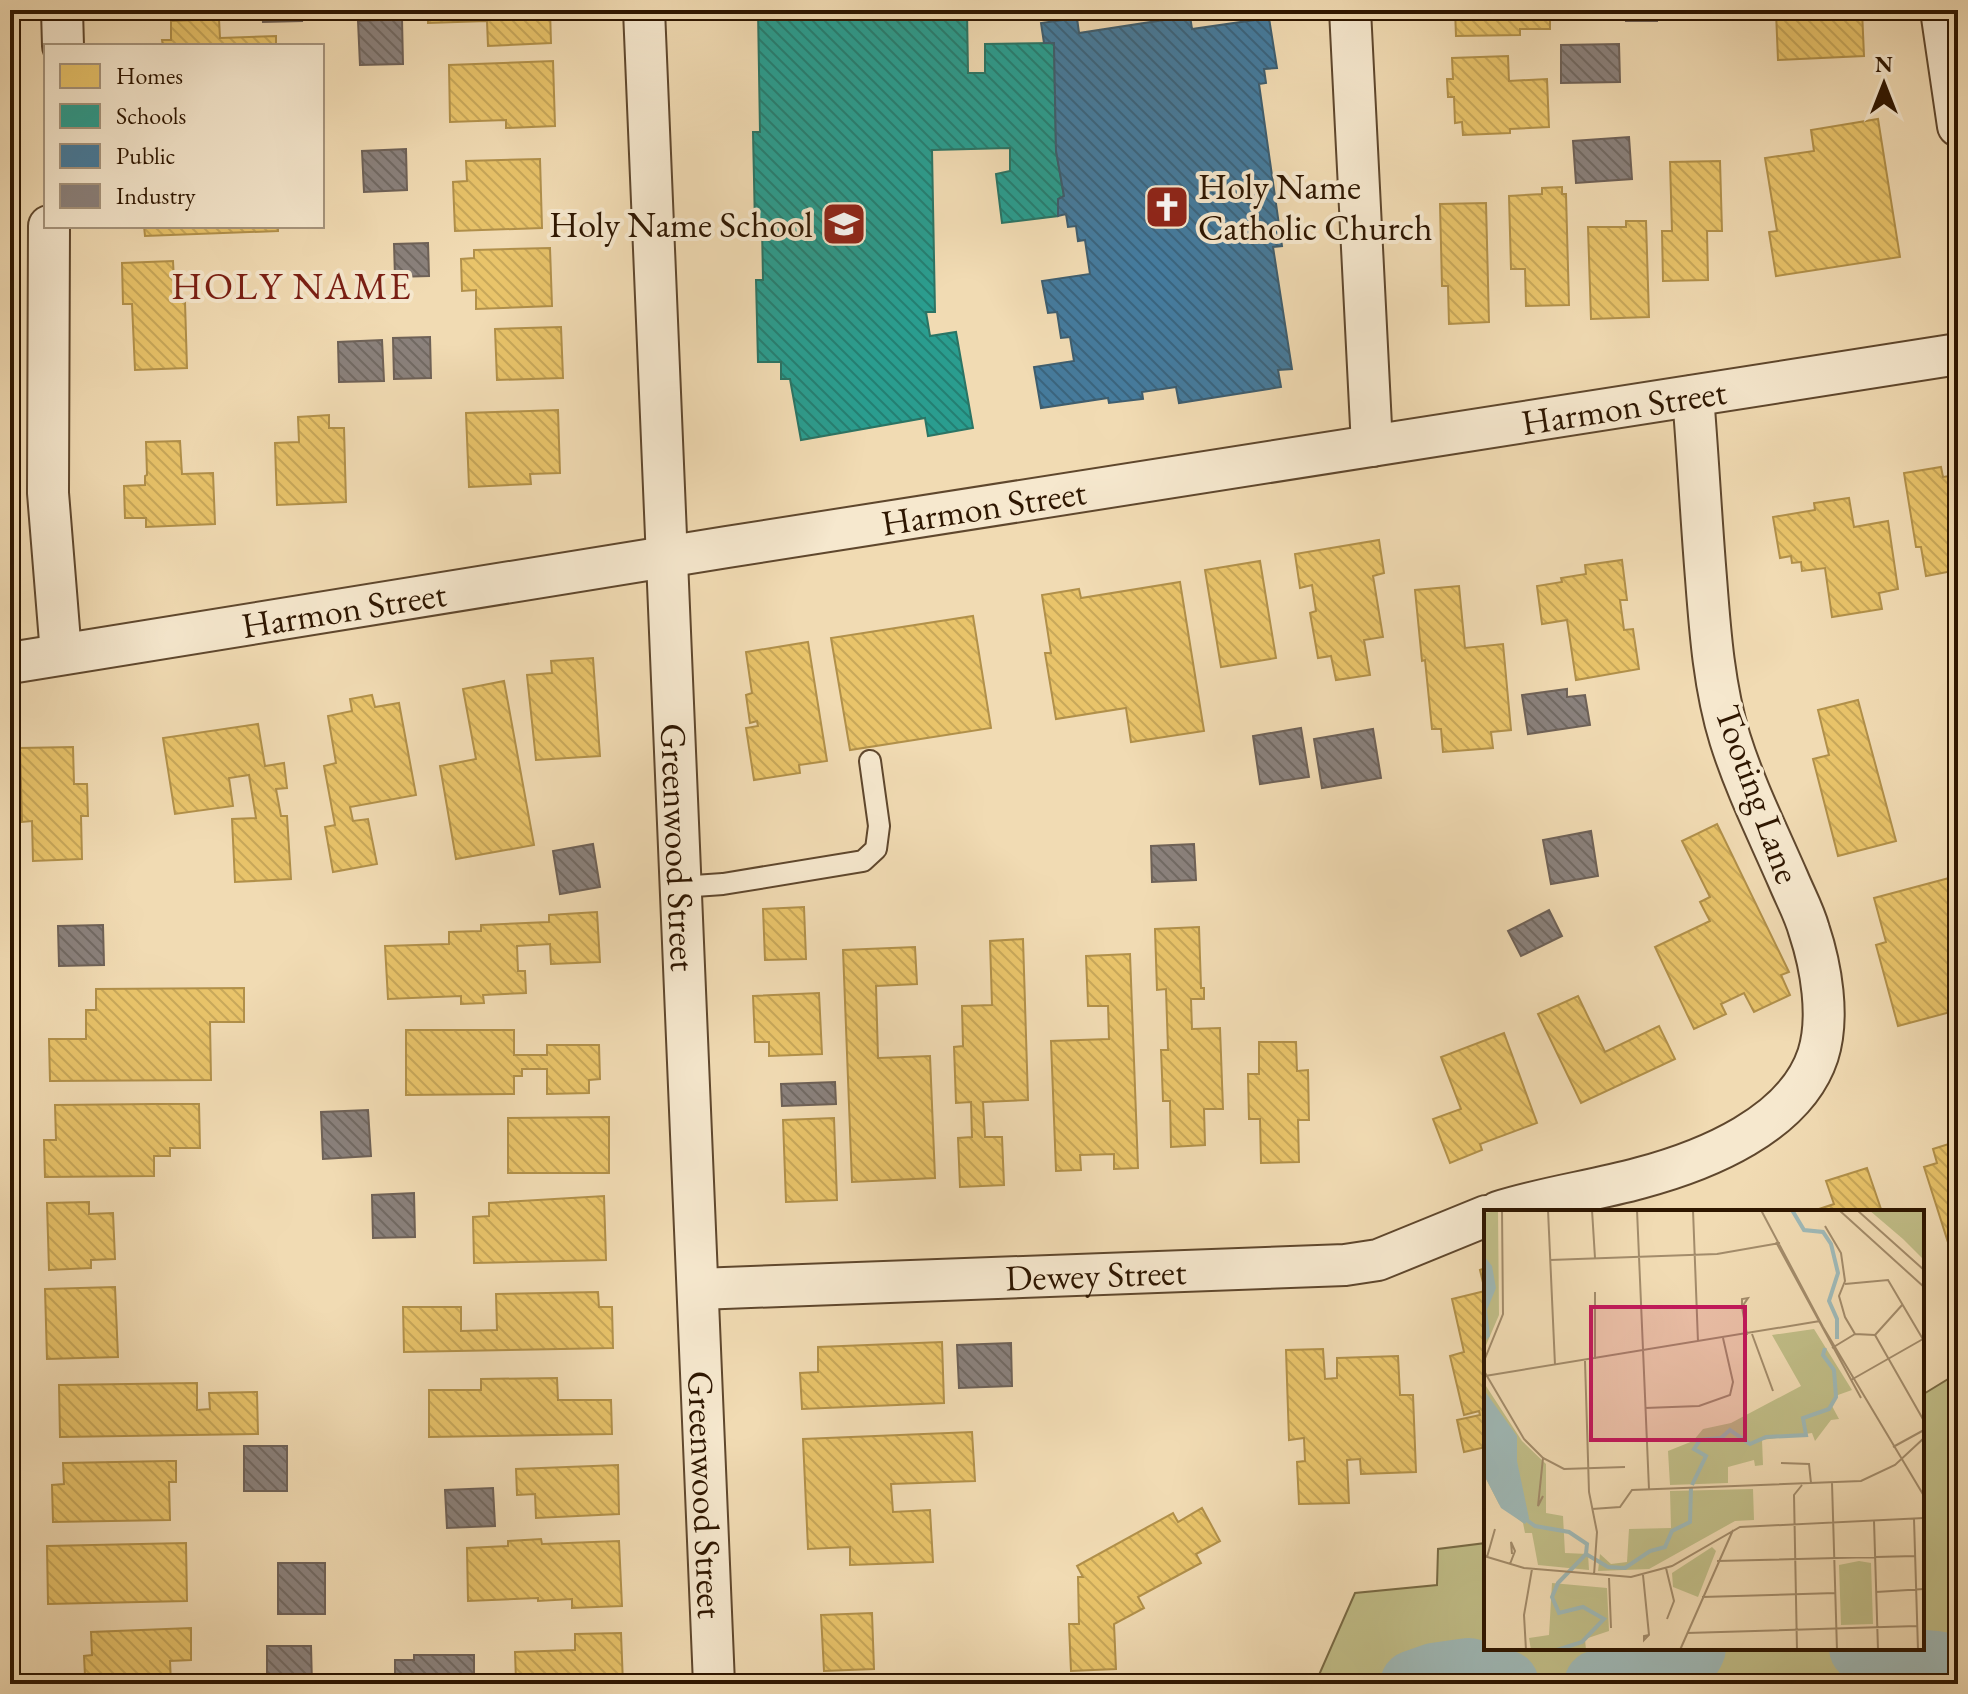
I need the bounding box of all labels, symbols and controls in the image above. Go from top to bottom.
legend [44,44,324,228]
north arrow [1844,44,1924,124]
text: N [1875,50,1893,79]
text: Homes [116,60,183,91]
text: Schools [116,100,186,131]
text: Public [116,140,175,171]
place label: Holy Name Catholic Church [1198,163,1433,251]
text: Industry [116,180,196,211]
church icon: Holy Name Catholic Church [1143,183,1191,231]
school or university icon: Holy Name School [820,200,868,248]
place label: Holy Name School [549,201,813,248]
district label: HOLY NAME [171,261,413,310]
street label: Harmon Street [1518,367,1730,446]
street label: Harmon Street [878,467,1090,546]
street label: Harmon Street [238,569,450,649]
street label: Tooting Lane [1704,698,1812,890]
street label: Greenwood Street [650,722,708,973]
inset map [1484,1210,1924,1650]
street label: Dewey Street [1004,1247,1188,1301]
street label: Greenwood Street [677,1370,735,1620]

